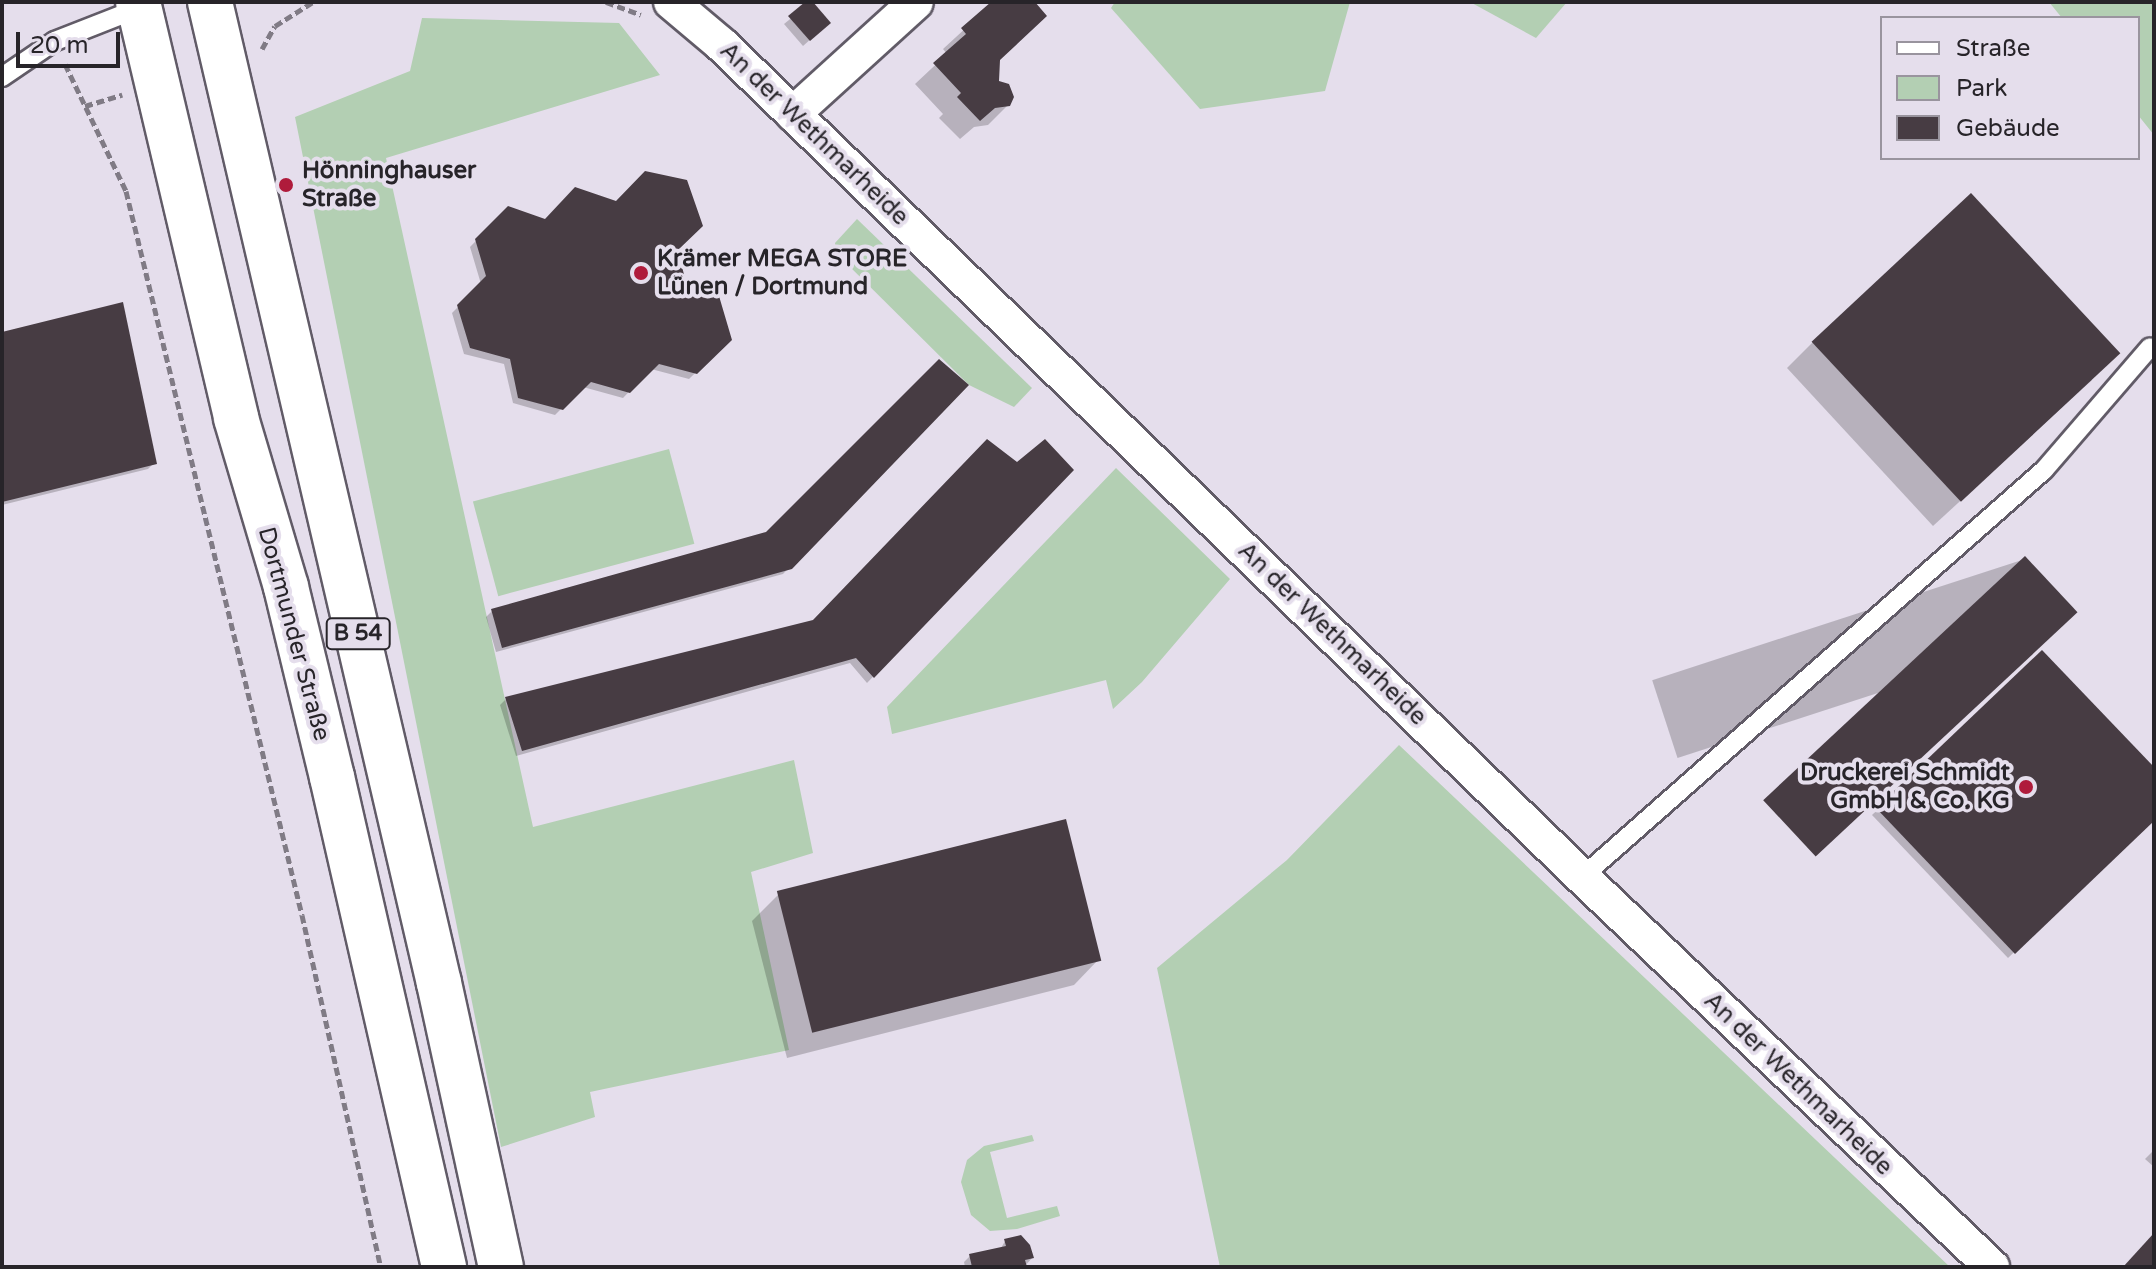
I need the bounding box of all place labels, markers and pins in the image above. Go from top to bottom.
place label: Hönninghauser Straße [302,157,476,213]
marker: Hönninghauser Straße [277,176,295,194]
place label: Krämer MEGA STORE Lünen / Dortmund [657,245,907,301]
marker: Krämer MEGA STORE Lünen / Dortmund [632,264,650,282]
place label: Druckerei Schmidt GmbH & Co. KG [1800,759,2010,815]
marker: Druckerei Schmidt GmbH & Co. KG [2017,778,2035,796]

